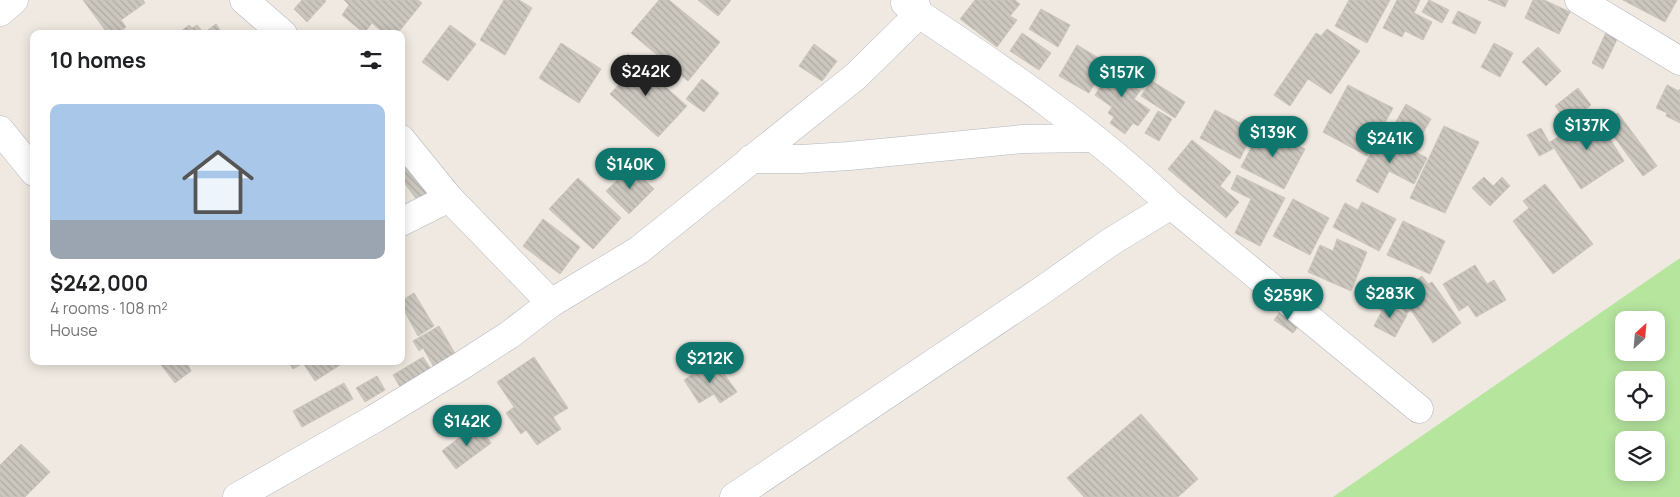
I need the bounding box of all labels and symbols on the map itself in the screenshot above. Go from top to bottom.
pin: $242K [611,54,681,97]
pin: $157K [1087,56,1157,98]
pin: $137K [1552,108,1622,151]
pin: $139K [1238,116,1308,158]
pin: $241K [1355,121,1425,164]
pin: $140K [595,148,665,190]
pin: $283K [1355,276,1425,319]
pin: $259K [1253,278,1323,321]
north arrow [1615,311,1665,361]
pin: $212K [675,342,745,384]
pin: $142K [432,404,502,447]

